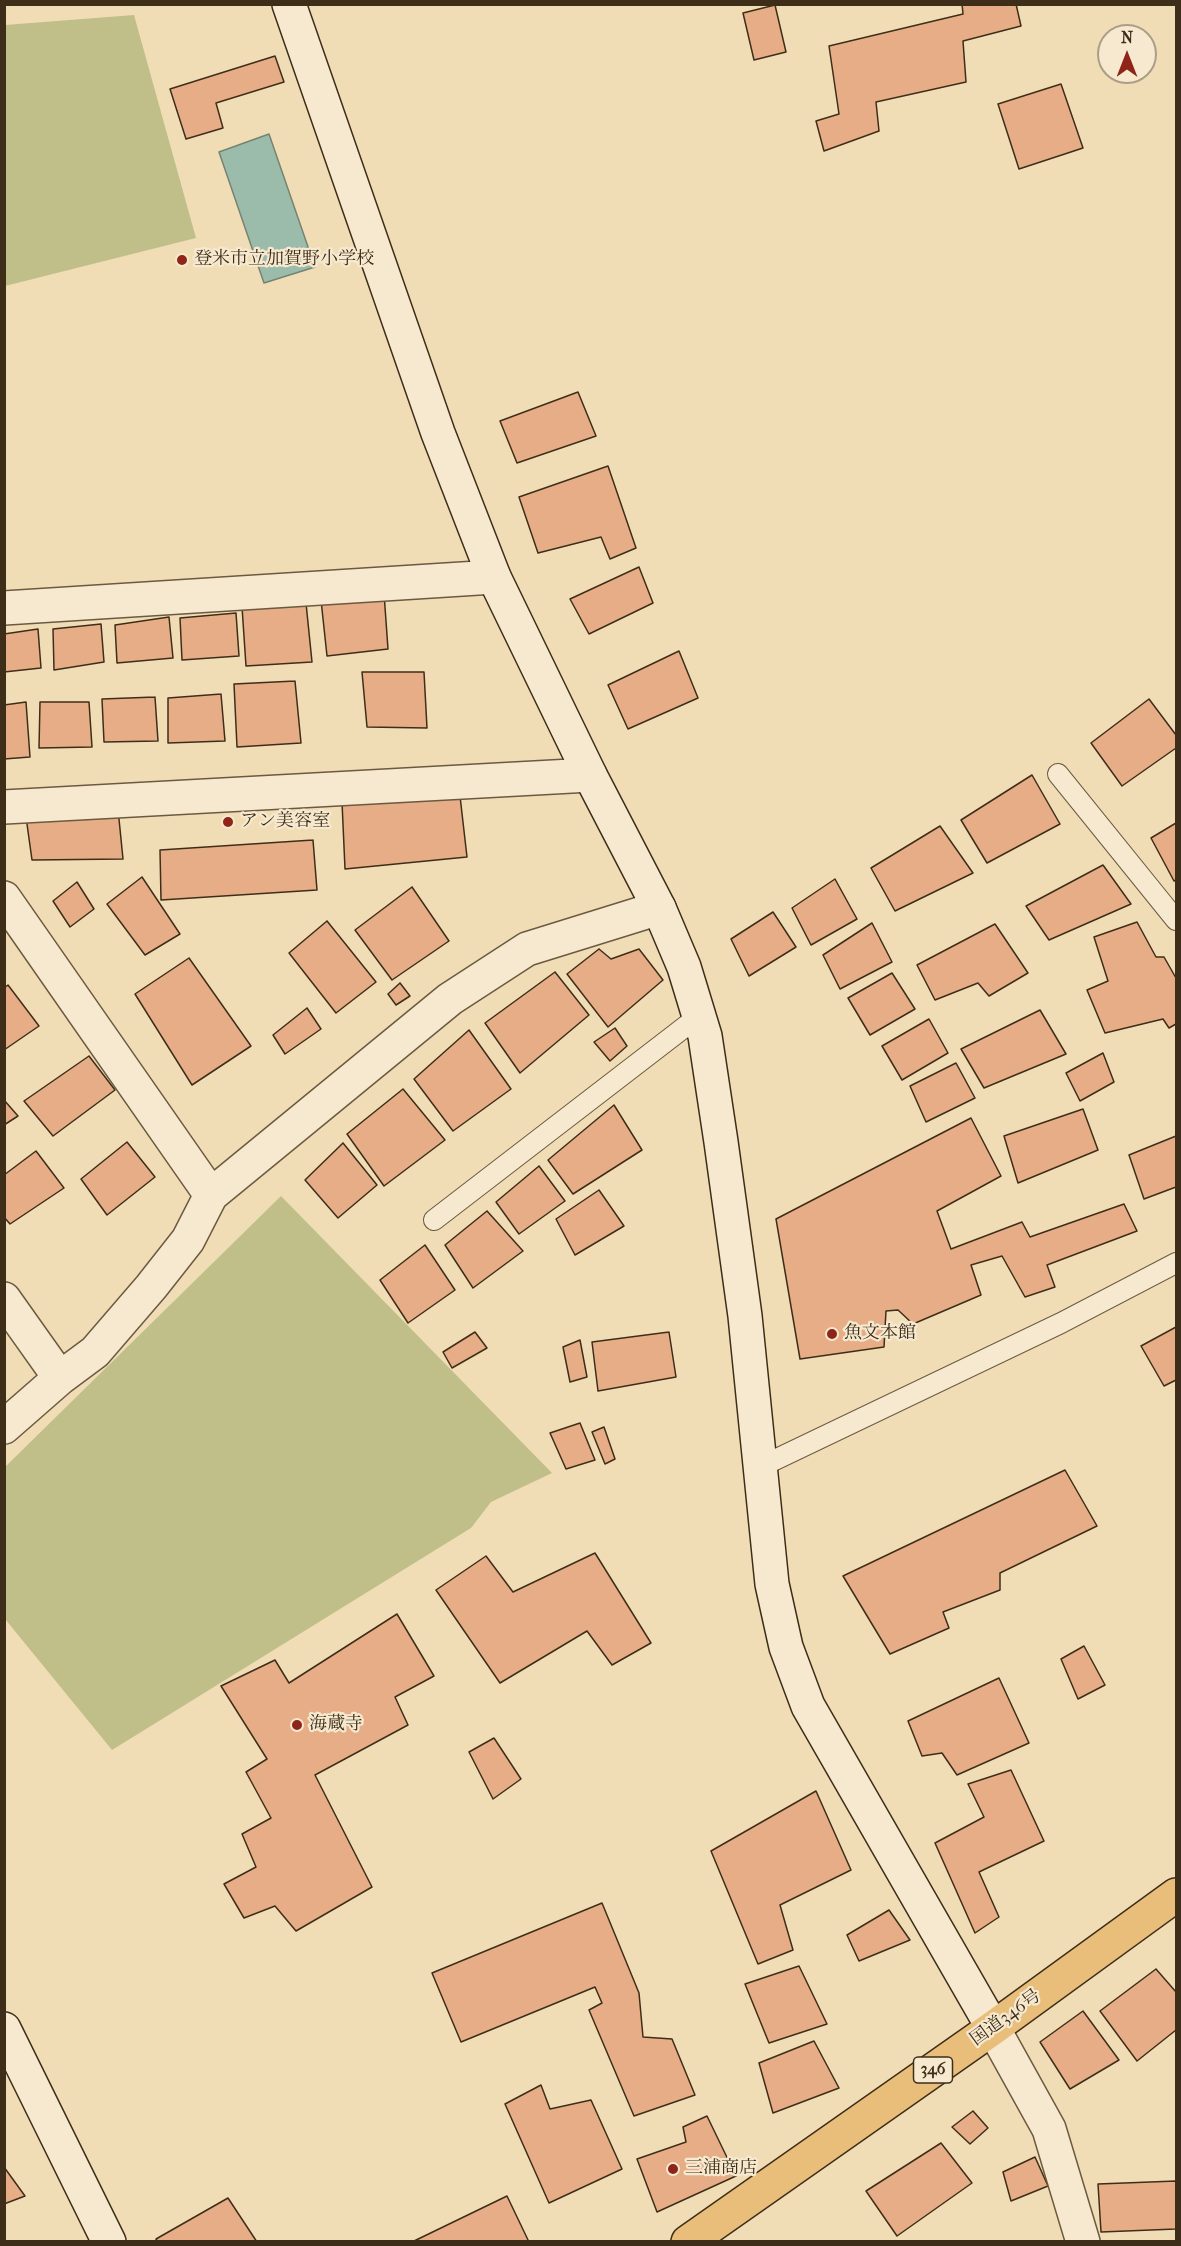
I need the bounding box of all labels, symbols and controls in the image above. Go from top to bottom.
north arrow [1097,24,1157,84]
text: N [1121,28,1133,47]
place label: 登米市立加賀野小学校 [194,249,374,271]
marker: 登米市立加賀野小学校 [175,253,189,267]
place label: アン美容室 [240,811,330,833]
marker: アン美容室 [221,815,235,829]
place label: 魚文本館 [844,1323,916,1345]
marker: 魚文本館 [825,1327,839,1341]
place label: 海蔵寺 [309,1714,363,1736]
marker: 海蔵寺 [290,1718,304,1732]
street label: 国道346号 [967,1985,1045,2051]
road number: 346 [914,2057,952,2083]
place label: 三浦商店 [685,2158,757,2180]
marker: 三浦商店 [666,2162,680,2176]

